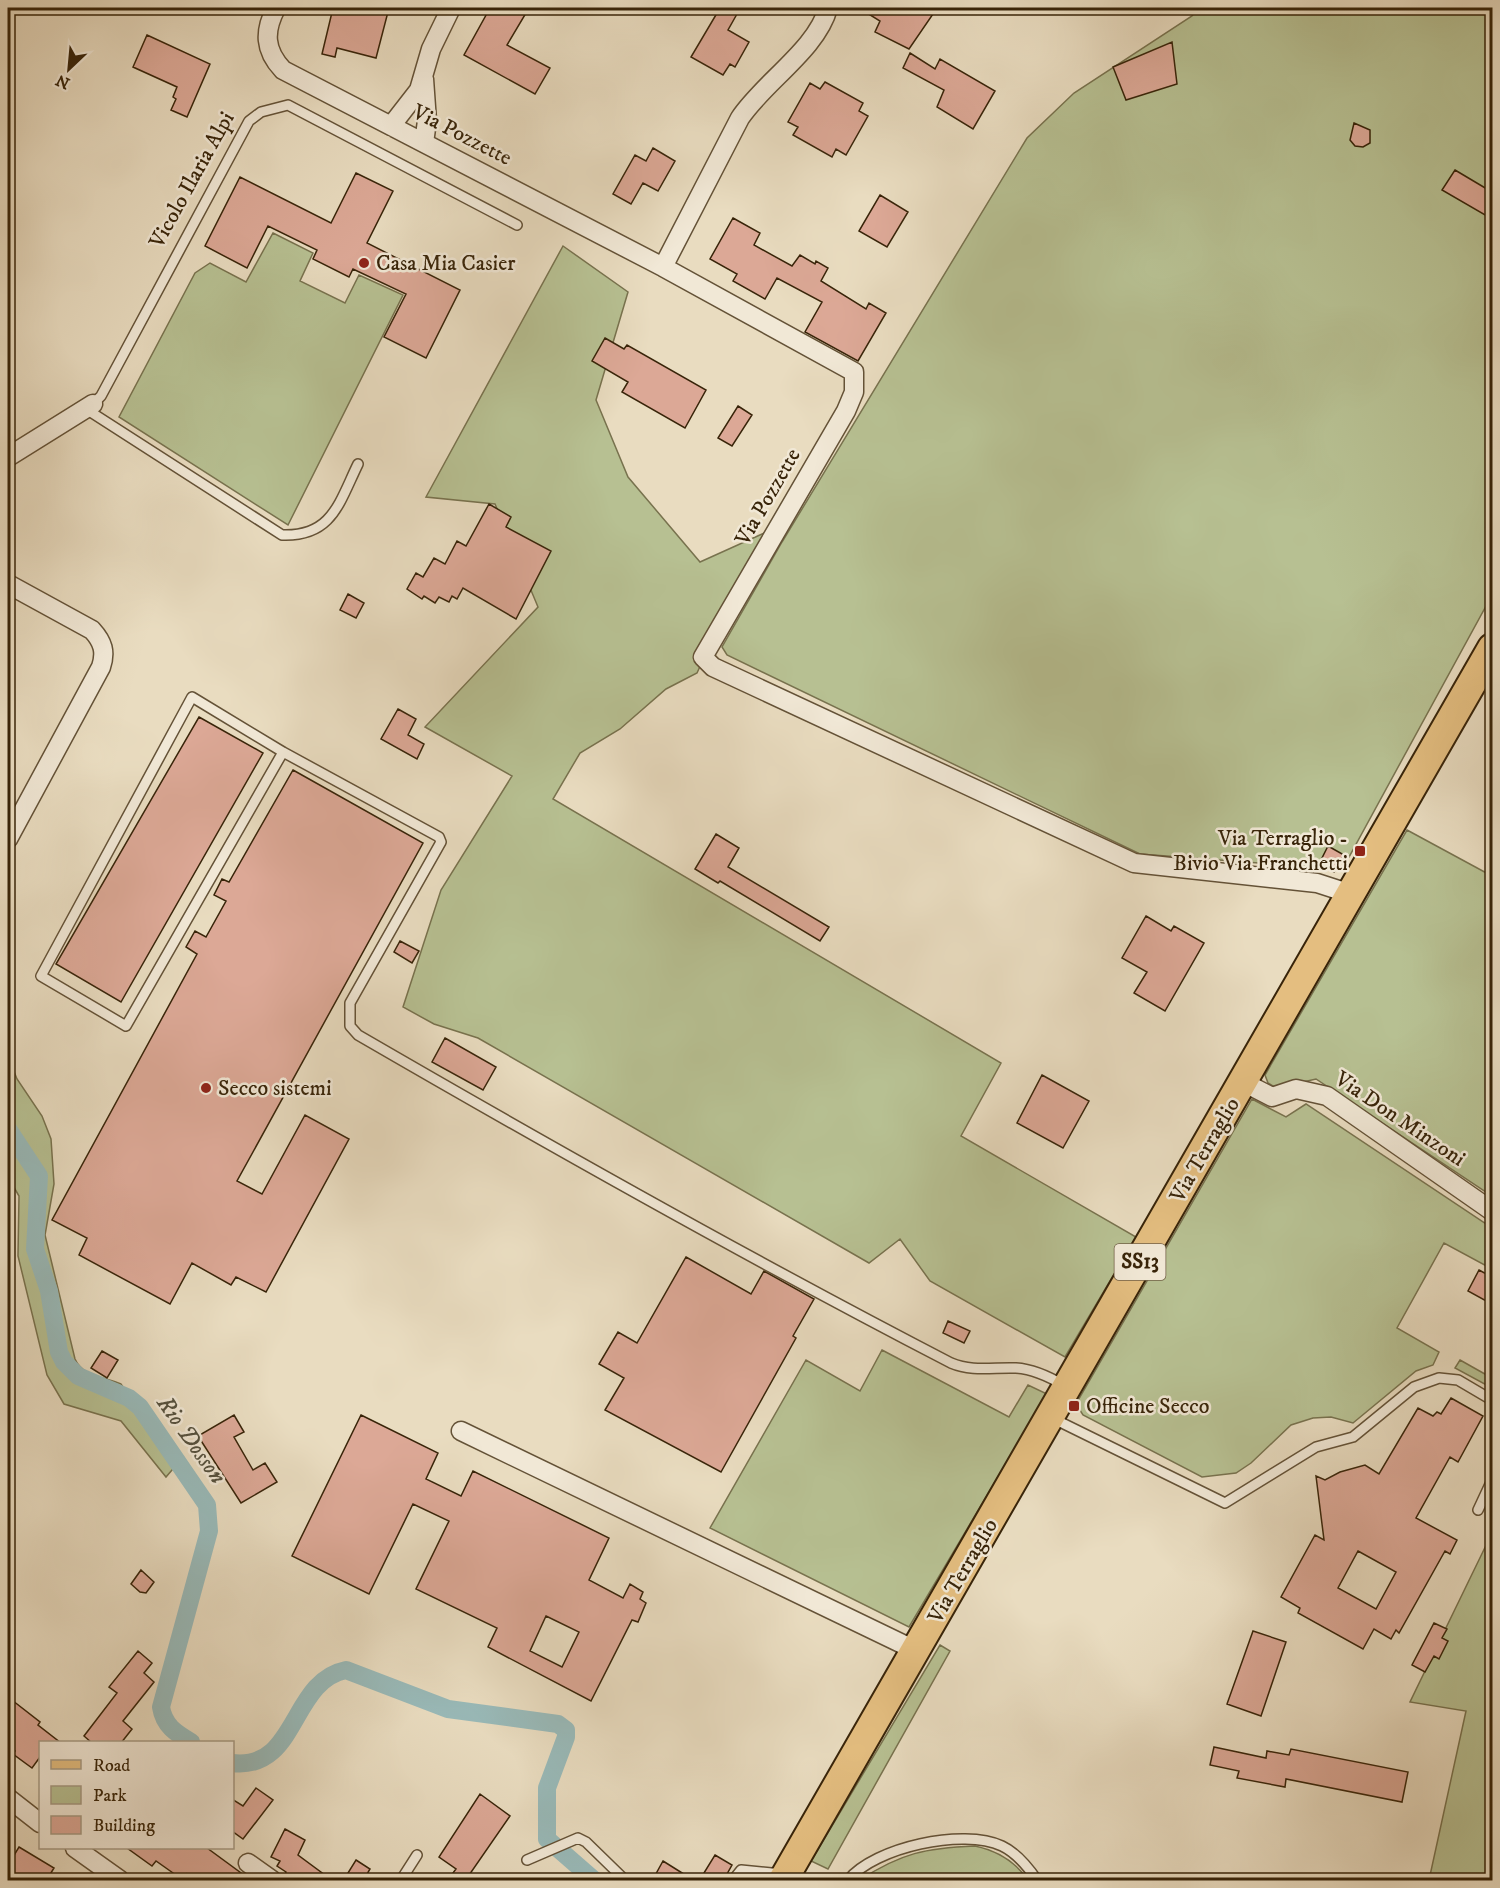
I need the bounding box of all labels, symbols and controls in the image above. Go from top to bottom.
north arrow [39,39,99,99]
text: N [53,70,73,93]
street label: Via Pozzette [407,98,516,172]
street label: Vicolo Ilaria Alpi [143,107,241,254]
place label: Casa Mia Casier [376,250,516,277]
marker: Casa Mia Casier [357,256,371,270]
street label: Via Pozzette [729,444,807,551]
place label: Via Terraglio - Bivio Via Franchetti [1173,825,1348,877]
marker: Via Terraglio - Bivio Via Franchetti [1353,844,1367,858]
street label: Via Don Minzoni [1329,1065,1470,1173]
place label: Secco sistemi [218,1075,332,1102]
marker: Secco sistemi [199,1081,213,1095]
street label: Via Terraglio [1164,1093,1246,1208]
road number: SS13 [1114,1244,1166,1280]
water label: Rio Dosson [149,1389,232,1490]
place label: Officine Secco [1086,1393,1209,1420]
marker: Officine Secco [1067,1399,1081,1413]
street label: Via Terraglio [922,1514,1004,1629]
legend [39,1741,234,1849]
text: Road [93,1755,130,1777]
text: Park [93,1785,127,1807]
text: Building [93,1815,155,1837]

